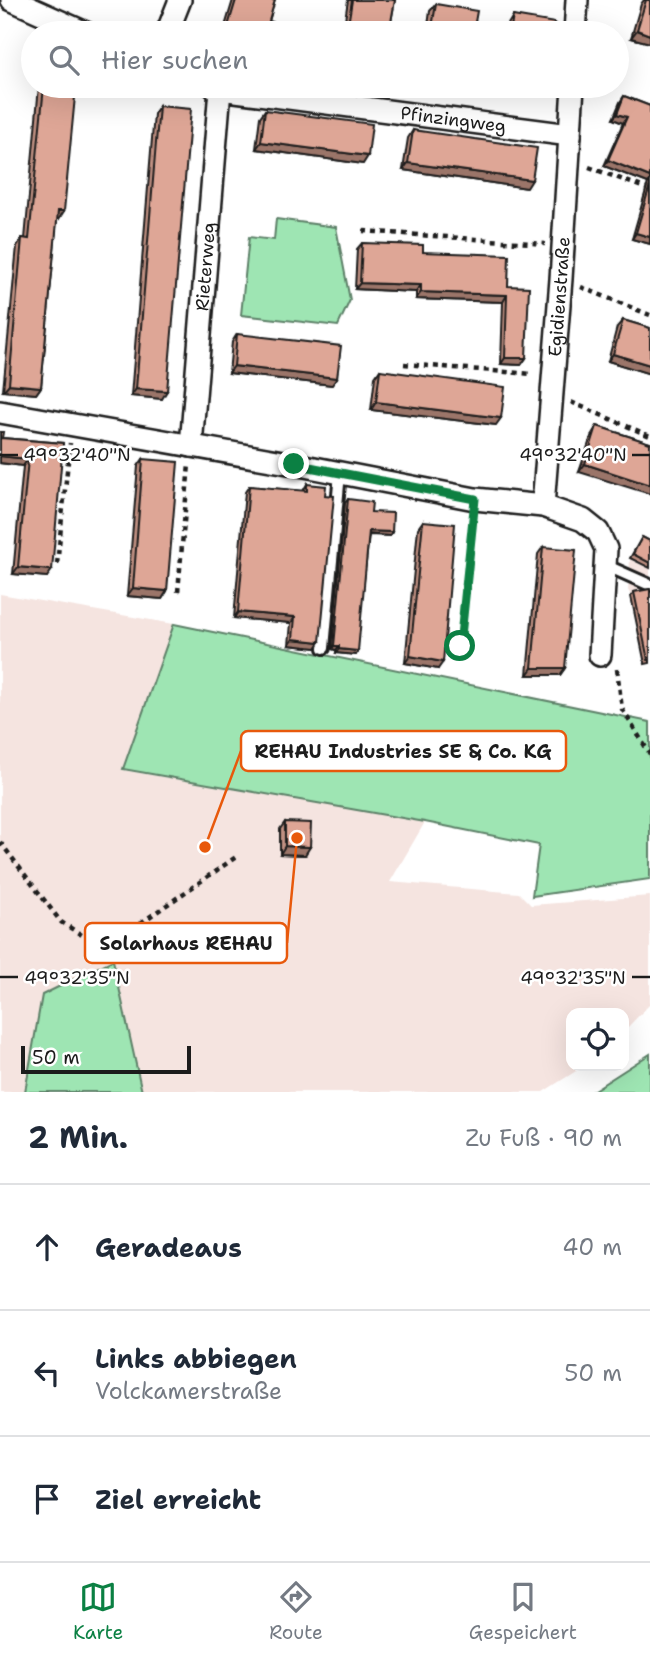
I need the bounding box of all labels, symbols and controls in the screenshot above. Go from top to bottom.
search box [21,21,629,98]
icon: search [45,41,83,79]
text: Hier suchen [101,42,248,77]
street label: Pfinzingweg [399,101,508,138]
street label: Rieterweg [190,221,221,312]
street label: Egidienstraße [543,236,576,357]
text: 49°32'40"N [23,443,131,467]
text: 49°32'40"N [519,443,627,467]
route end [278,448,309,479]
route start [444,630,475,661]
callout: REHAU Industries SE & Co. KG [241,731,566,771]
text: REHAU Industries SE & Co. KG [255,739,551,764]
callout: Solarhaus REHAU [85,923,287,963]
text: Solarhaus REHAU [99,931,273,956]
text: 49°32'35"N [24,966,130,990]
text: 49°32'35"N [520,966,626,990]
map controls [566,1008,629,1071]
button: locate [566,1008,629,1071]
scale bar [21,1043,191,1075]
text: 50 m [32,1045,80,1070]
text: 2 Min. [28,1117,128,1158]
text: Zu Fuß · 90 m [465,1123,622,1153]
icon: ahead [28,1228,66,1266]
text: Geradeaus [95,1230,242,1265]
text: 40 m [562,1232,622,1262]
text: Links abbiegen [95,1341,297,1376]
icon: left [28,1354,66,1392]
text: 50 m [564,1358,622,1388]
text: Volckamerstraße [95,1376,282,1406]
icon: arrive [28,1480,66,1518]
text: Ziel erreicht [95,1482,261,1517]
tab: Karte [73,1578,123,1645]
tab: Route [269,1578,323,1645]
tab: Gespeichert [469,1578,577,1645]

